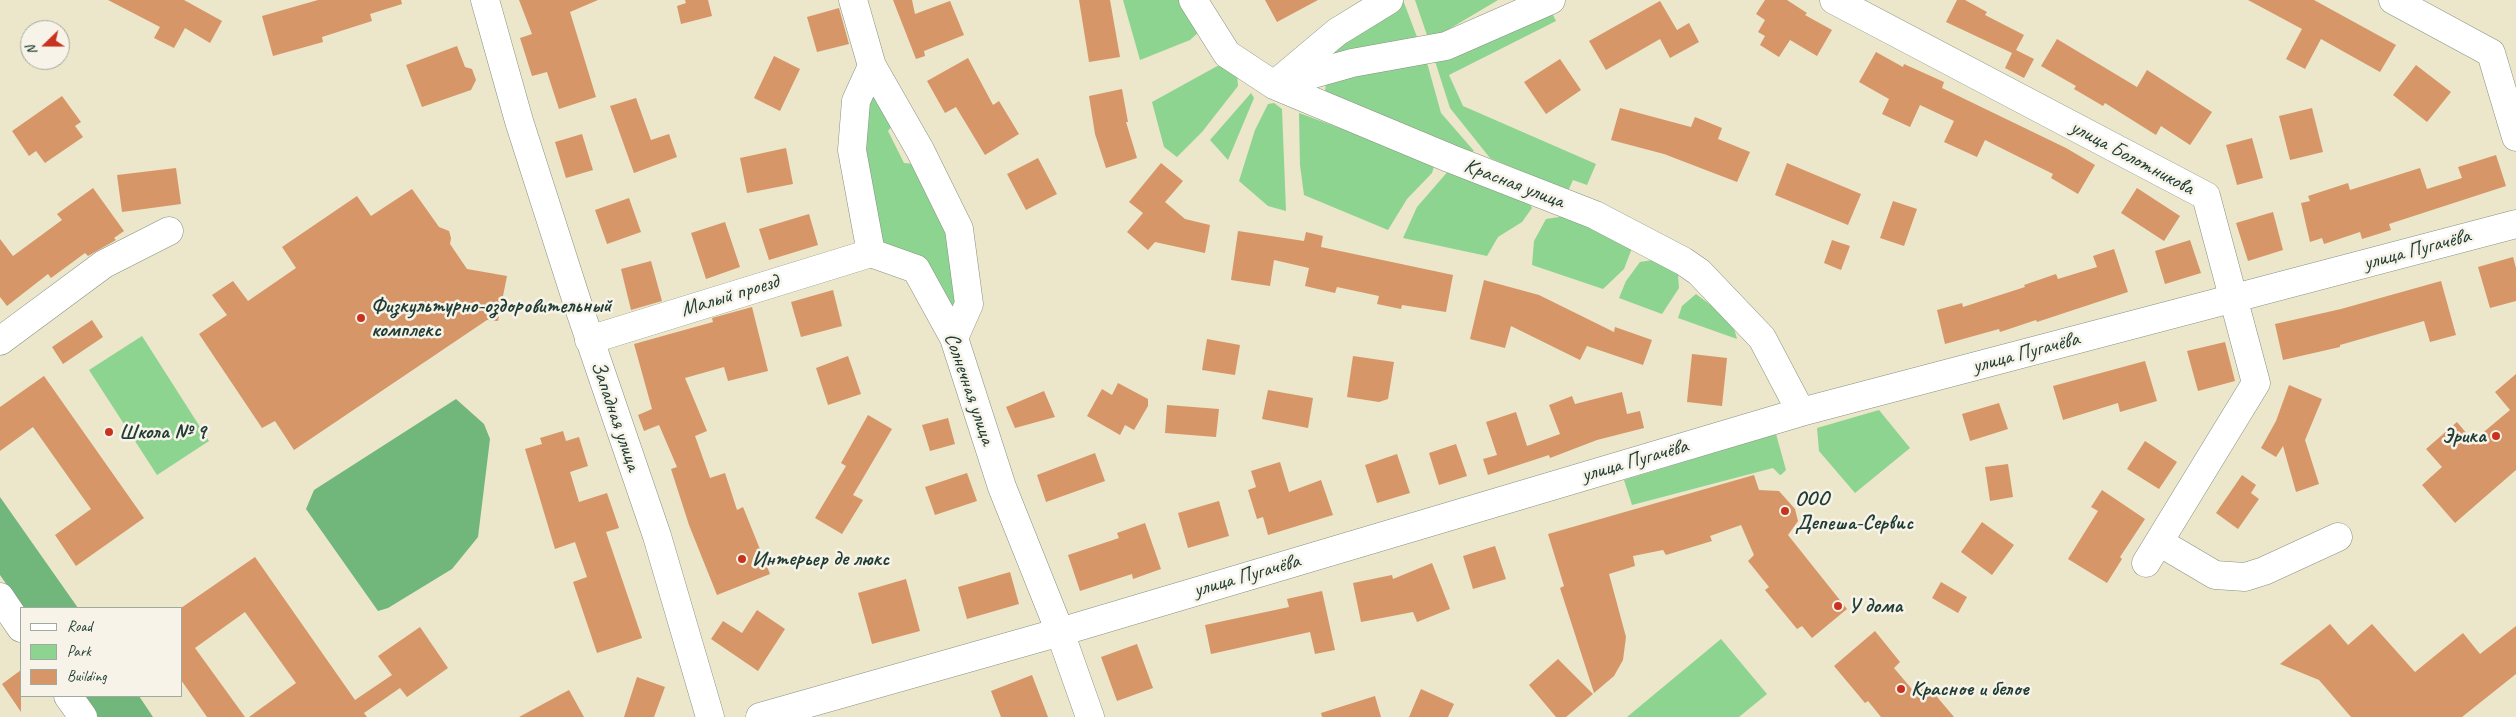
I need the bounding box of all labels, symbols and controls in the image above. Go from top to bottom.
north arrow [20,20,70,70]
text: N [22,43,41,58]
street label: улица Болотникова [2066,115,2198,201]
street label: Красная улица [1461,153,1567,215]
street label: улица Пугачёва [2361,224,2473,276]
street label: Малый проезд [678,269,782,323]
place label: Физкультурно-оздоровительный комплекс [371,293,611,343]
marker: Физкультурно-оздоровительный комплекс [355,312,367,324]
street label: улица Пугачёва [1970,327,2082,379]
street label: Солнечная улица [938,330,1000,448]
street label: Западная улица [584,358,646,474]
place label: Школа № 9 [119,419,206,445]
place label: Эрика [2442,423,2486,449]
marker: Школа № 9 [103,426,115,438]
marker: Эрика [2490,430,2502,442]
street label: улица Пугачёва [1579,434,1691,488]
place label: ООО Депеша-Сервис [1795,486,1913,536]
marker: ООО Депеша-Сервис [1779,505,1791,517]
place label: Интерьер де люкс [752,546,889,572]
street label: улица Пугачёва [1191,549,1303,603]
marker: Интерьер де люкс [736,553,748,565]
place label: У дома [1848,593,1903,619]
marker: У дома [1832,600,1844,612]
legend [20,607,182,697]
text: Road [67,617,92,636]
text: Park [67,642,91,661]
text: Building [67,667,106,686]
place label: Красное и белое [1911,676,2029,702]
marker: Красное и белое [1895,683,1907,695]

